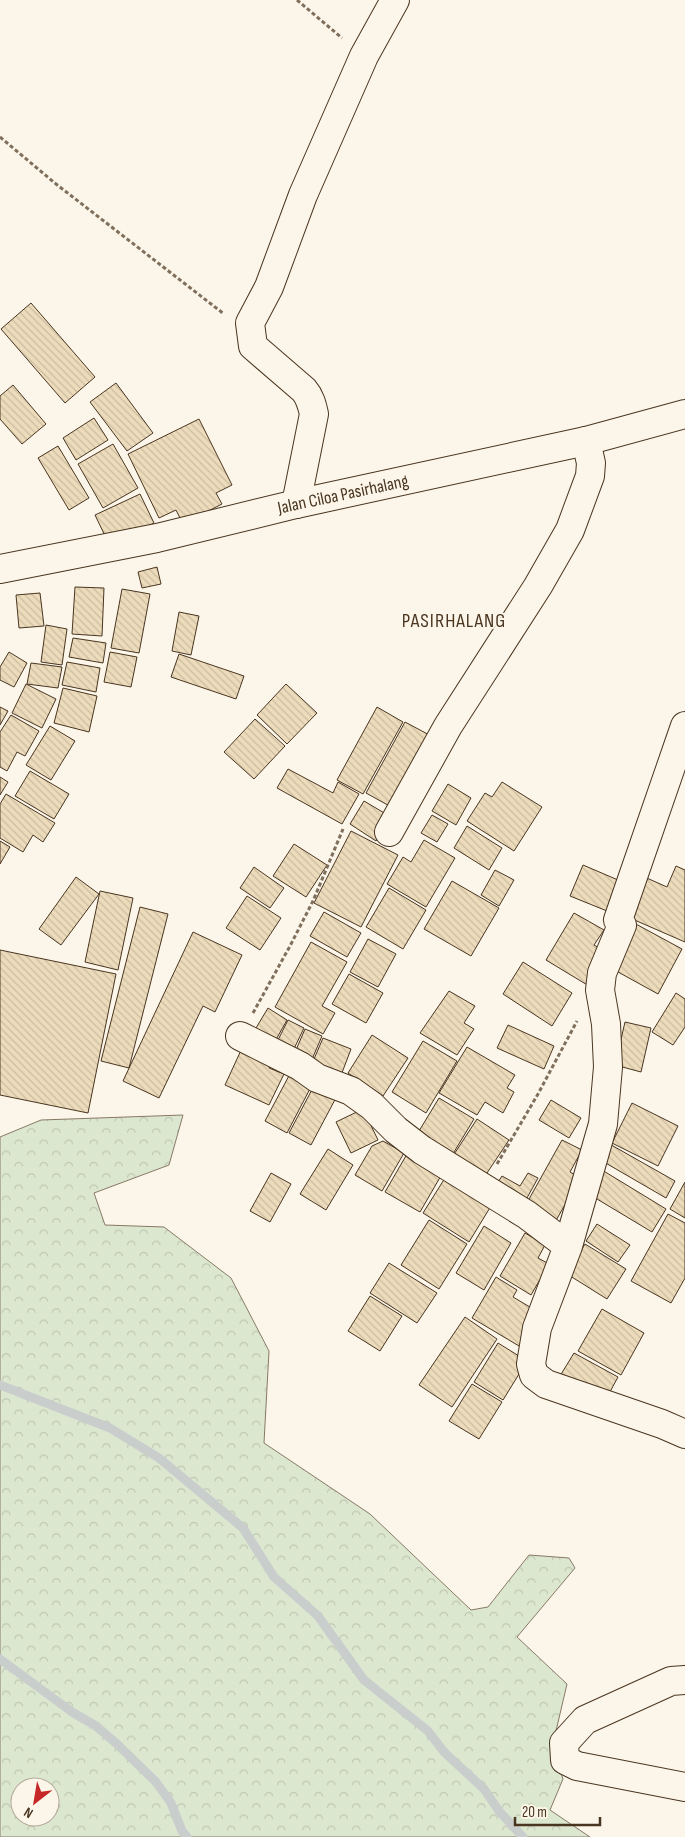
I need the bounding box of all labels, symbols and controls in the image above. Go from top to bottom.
street label: Jalan Ciloa Pasirhalang [275,470,410,519]
district label: PASIRHALANG [402,609,506,633]
north arrow [10,1777,60,1827]
scale bar [515,1794,600,1826]
text: 20 m [522,1803,547,1822]
text: N [21,1804,36,1822]

